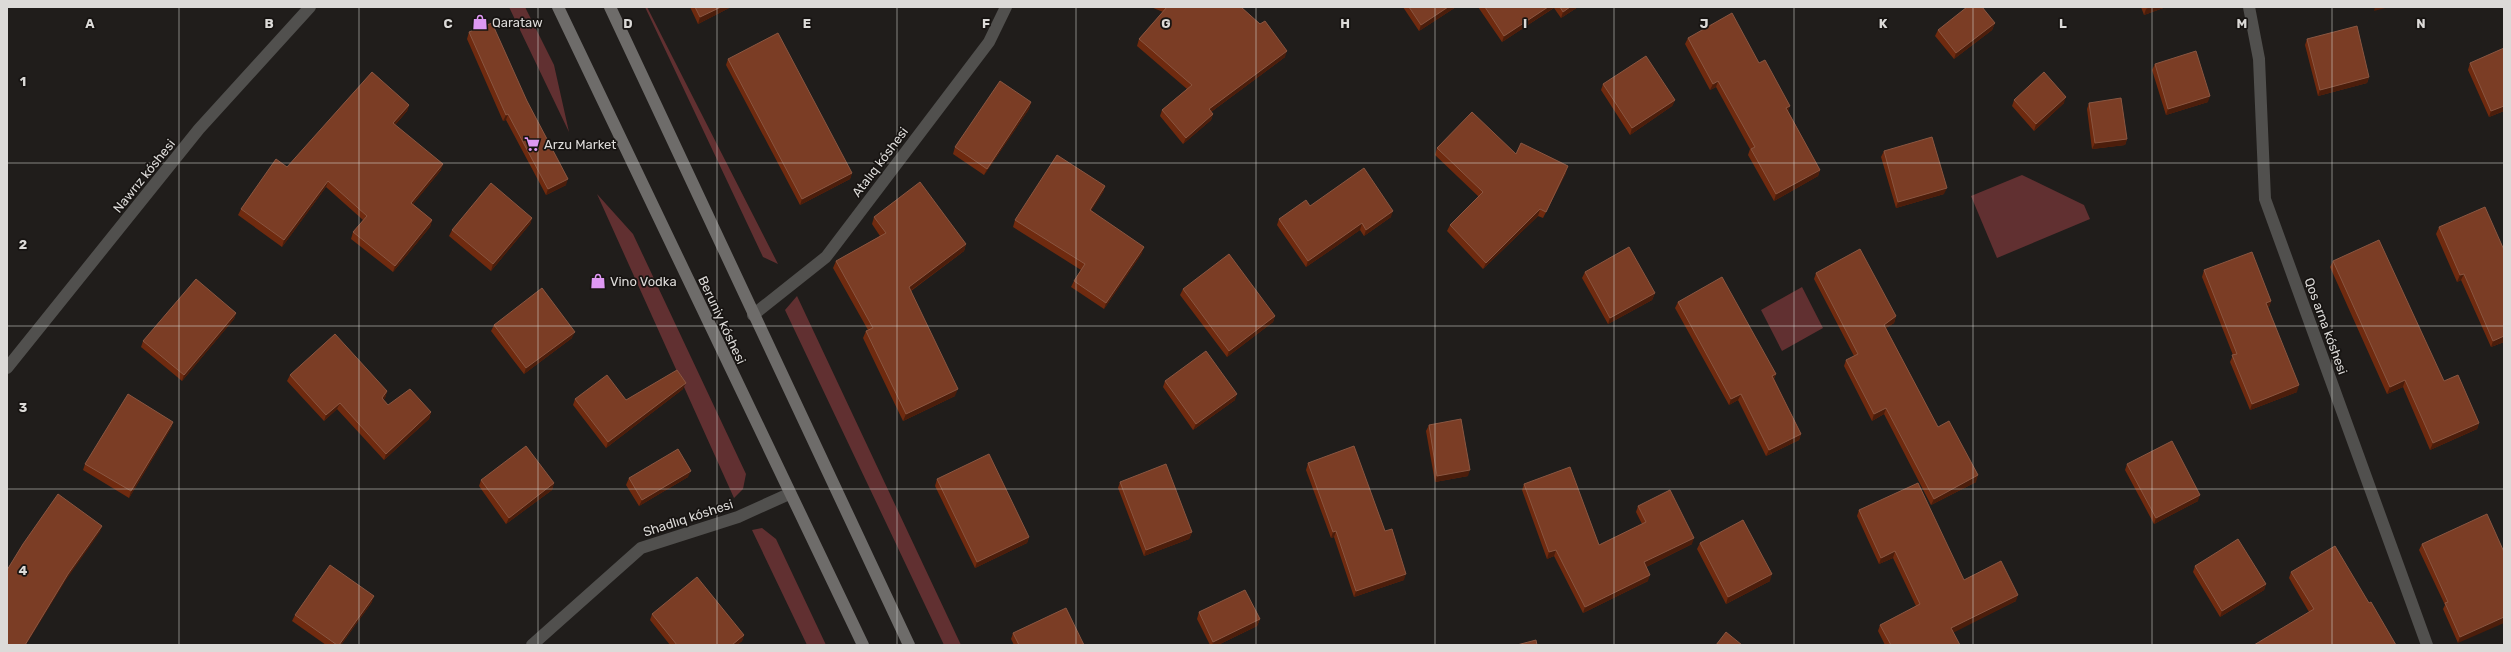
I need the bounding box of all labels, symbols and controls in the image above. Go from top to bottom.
shop icon: Qarataw [471,13,489,31]
place label: Qarataw [492,15,543,30]
text: A [85,16,95,31]
text: B [264,16,274,31]
text: C [443,16,453,31]
text: D [623,16,633,31]
text: E [803,16,811,31]
text: F [982,16,990,31]
text: G [1161,16,1171,31]
text: H [1340,16,1350,31]
text: I [1523,16,1527,31]
text: J [1700,16,1708,31]
text: K [1879,16,1888,31]
text: L [2059,16,2067,31]
text: M [2237,16,2247,31]
text: N [2416,16,2426,31]
text: 1 [20,74,26,89]
street label: Atalıq kóshesi [849,124,911,200]
supermarket icon: Arzu Market [523,135,541,153]
street label: Nawrız kóshesi [110,136,178,216]
place label: Arzu Market [544,137,616,152]
text: 2 [19,237,27,252]
shop icon: Vino Vodka [589,272,607,290]
place label: Vino Vodka [610,274,677,289]
street label: Beruniy kóshesi [695,274,749,366]
street label: Qos arna kóshesi [2302,276,2350,376]
text: 3 [19,400,28,415]
street label: Shadlıq kóshesi [641,496,735,540]
text: 4 [19,563,28,578]

